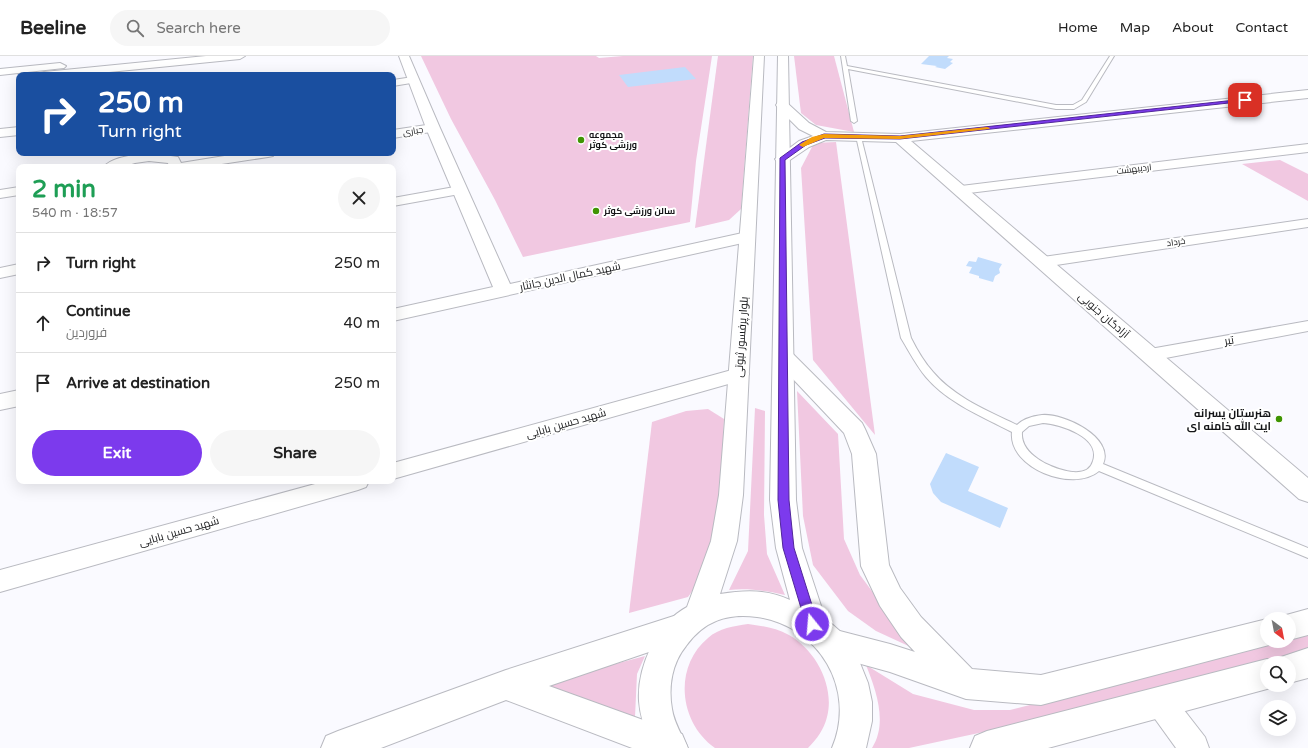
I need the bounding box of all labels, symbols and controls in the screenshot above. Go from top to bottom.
search box [110,10,390,46]
text: Beeline [20,17,86,39]
icon: search [124,17,146,39]
text: Search here [156,19,241,37]
text: Home [1058,19,1098,36]
text: Map [1120,19,1150,36]
text: About [1172,19,1214,36]
text: Contact [1236,19,1288,36]
pin [1228,83,1262,117]
text: 250 m [98,86,184,120]
icon: right [32,88,84,140]
icon: arrive [1234,89,1256,111]
text: Turn right [98,120,182,142]
street label: جباری [402,124,424,139]
place label: مجموعه ورزشی کوثر [588,130,637,151]
marker: مجموعه ورزشی کوثر [576,135,586,145]
street label: اردیبهشت [1116,162,1152,177]
text: 2 min [32,175,96,204]
button: close [338,177,380,219]
text: 540 m · 18:57 [32,205,118,221]
marker: سالن ورزشی کوثر [591,206,601,216]
place label: سالن ورزشی کوثر [603,206,675,217]
street label: خرداد [1166,236,1186,249]
icon: right [32,252,54,274]
text: Turn right [66,254,136,272]
text: 250 m [334,254,380,272]
street label: شهید کمال الدین جانثار [517,259,622,294]
street label: آزادگان جنوبی [1076,290,1132,341]
street label: بلوار پرفسور ثبوتی [732,296,751,378]
text: Continue [66,302,130,320]
icon: ahead [32,312,54,334]
text: 40 m [343,314,380,332]
text: فروردین [66,325,107,341]
street label: تیر [1222,333,1235,348]
icon: arrive [32,372,54,394]
text: Arrive at destination [66,374,210,392]
text: 250 m [334,374,380,392]
street label: شهید حسین بابایی [525,406,608,441]
place label: هنرستان پسرانه ایت الله خامنه ای [1187,407,1271,433]
marker: هنرستان پسرانه ایت الله خامنه ای [1274,414,1284,424]
button: Exit [32,430,202,476]
button: Share [210,430,380,476]
street label: شهید حسین بابایی [138,514,221,549]
position arrow [791,603,833,645]
north arrow [1260,612,1296,648]
map controls [1260,612,1296,736]
button: search [1260,656,1296,692]
button: layers [1260,700,1296,736]

